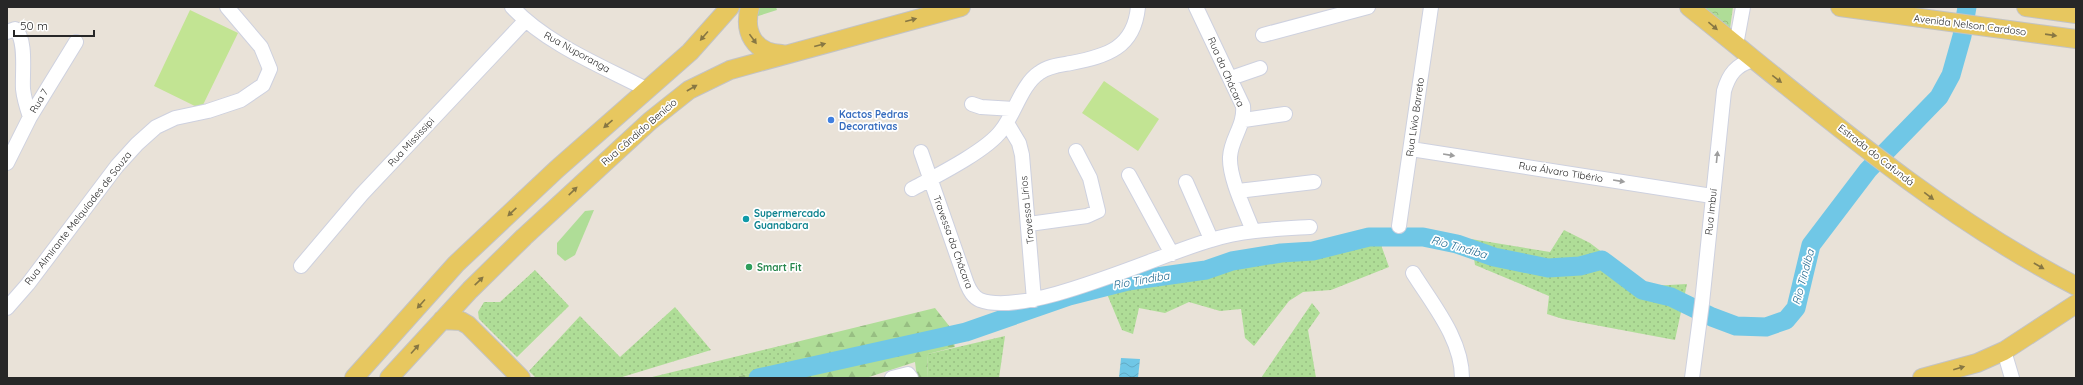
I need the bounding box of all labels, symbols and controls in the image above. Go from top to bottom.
scale bar [14,12,94,38]
street label: Avenida Nelson Cardoso [1913,12,2027,38]
one-way arrow [906,17,918,23]
text: 50 m [20,18,48,33]
one-way arrow [1707,22,1718,30]
street label: Rua Nuporanga [541,28,613,76]
one-way arrow [699,31,708,42]
one-way arrow [2045,32,2057,38]
one-way arrow [749,34,757,45]
street label: Rua da Chácara [1205,35,1247,109]
one-way arrow [814,42,826,48]
one-way arrow [1772,74,1783,83]
street label: Rua Lívio Barreto [1403,77,1427,157]
one-way arrow [686,85,698,92]
street label: Rua 7 [27,86,51,116]
street label: Rua Cândido Benício [599,96,679,168]
place label: Kactos Pedras Decorativas [839,108,909,133]
street label: Rua Mississipi [385,115,437,169]
marker: Kactos Pedras Decorativas [826,115,836,125]
one-way arrow [603,120,614,129]
street label: Estrada do Cafundá [1835,121,1917,189]
street label: Rua Almirante Melquíades de Souza [22,148,134,288]
one-way arrow [1714,151,1720,163]
one-way arrow [1443,152,1455,158]
street label: Rua Álvaro Tibério [1518,159,1604,185]
street label: Travessa Lírios [1017,175,1037,245]
one-way arrow [1613,178,1625,184]
one-way arrow [568,186,578,196]
street label: Rua Imbuí [1702,187,1720,236]
one-way arrow [1924,192,1935,200]
street label: Travessa da Chácara [930,194,976,290]
one-way arrow [507,207,517,216]
place label: Supermercado Guanabara [754,207,826,232]
marker: Supermercado Guanabara [741,214,751,224]
water label: Rio Tindiba [1430,232,1490,262]
water label: Rio Tindiba [1789,246,1817,306]
place label: Smart Fit [757,261,802,274]
marker: Smart Fit [744,262,754,272]
one-way arrow [2033,262,2045,269]
water label: Rio Tindiba [1112,268,1172,292]
one-way arrow [474,276,484,286]
one-way arrow [416,299,425,309]
one-way arrow [411,344,420,354]
one-way arrow [1953,364,1965,370]

